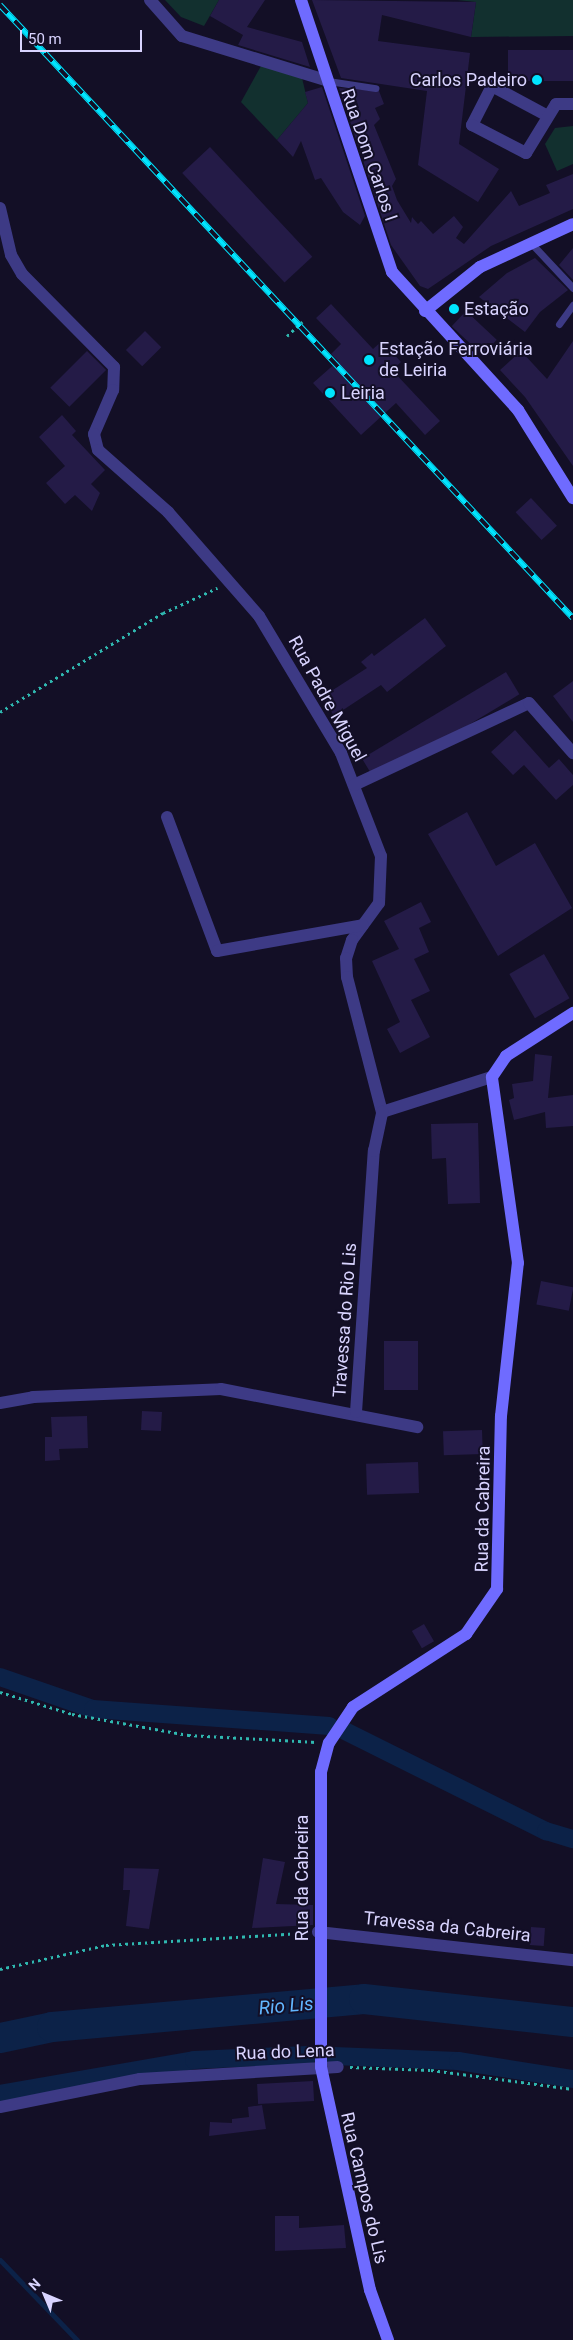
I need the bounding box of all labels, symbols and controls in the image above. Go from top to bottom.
scale bar [22,20,145,52]
text: 50 m [28,30,62,48]
place label: Carlos Padeiro [410,69,527,91]
marker: Carlos Padeiro [531,74,543,86]
street label: Rua Dom Carlos I [336,86,402,224]
place label: Estação [464,298,529,320]
marker: Estação [448,303,460,315]
place label: Estação Ferroviária de Leiria [379,339,533,382]
marker: Estação Ferroviária de Leiria [363,354,375,366]
place label: Leiria [341,382,385,404]
marker: Leiria [323,386,337,400]
street label: Rua Padre Miguel [284,632,370,766]
street label: Travessa do Rio Lis [329,1242,361,1398]
street label: Rua da Cabreira [471,1445,495,1573]
street label: Rua da Cabreira [291,1815,313,1941]
street label: Travessa da Cabreira [362,1907,532,1947]
water label: Rio Lis [258,1992,314,2020]
street label: Rua do Lena [235,2039,335,2065]
street label: Rua Campos do Lis [336,2110,392,2266]
north arrow [20,2270,70,2320]
text: N [25,2275,44,2294]

